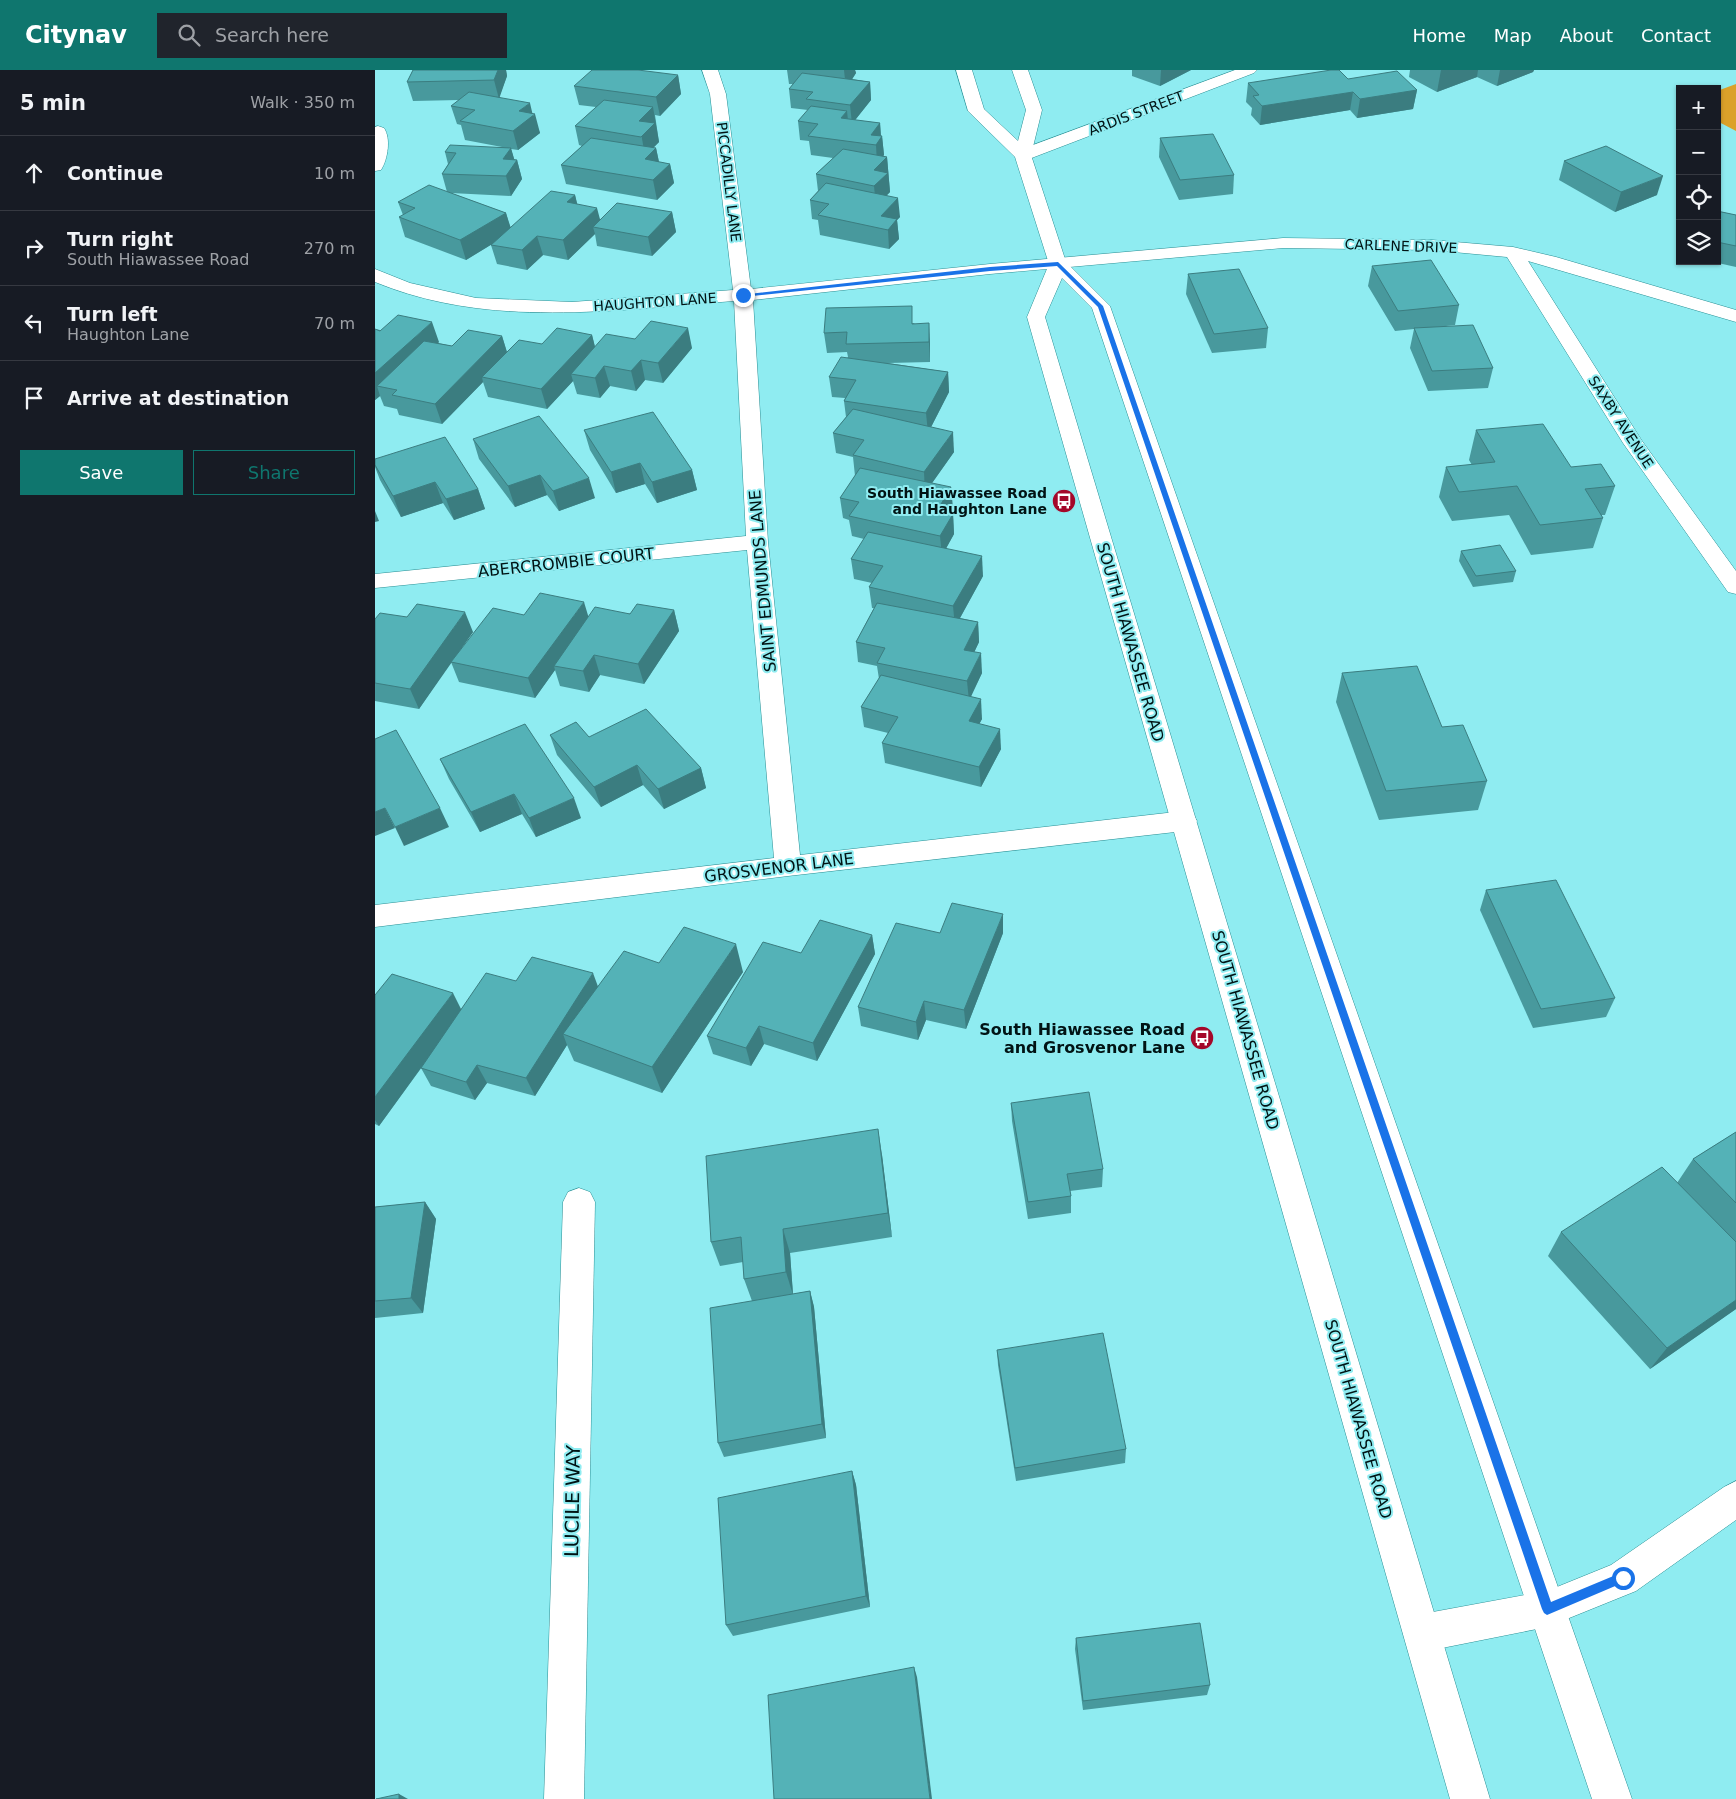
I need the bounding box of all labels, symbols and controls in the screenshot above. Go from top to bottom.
search box [157,13,507,58]
text: Citynav [25,21,127,49]
icon: search [175,21,203,49]
text: Search here [215,24,329,46]
text: Home [1413,25,1466,46]
text: Map [1494,25,1532,46]
text: About [1560,25,1613,46]
text: Contact [1641,25,1711,46]
map controls [1676,85,1721,265]
button: + [1676,85,1721,130]
street label: ARDIS STREET [1086,87,1186,139]
text: 5 min [20,91,86,115]
text: Walk · 350 m [250,93,355,112]
street label: PICCADILLY LANE [714,121,744,243]
button: − [1676,130,1721,175]
icon: ahead [20,159,48,187]
text: Continue [67,162,163,184]
text: 10 m [314,164,355,183]
button: locate [1676,175,1721,220]
button: layers [1676,220,1721,265]
text: Turn right [67,228,173,250]
icon: right [20,234,48,262]
street label: CARLENE DRIVE [1344,236,1458,256]
text: 270 m [304,239,355,258]
text: South Hiawassee Road [67,250,249,269]
route end [732,284,755,307]
street label: HAUGHTON LANE [593,290,717,314]
text: Turn left [67,303,158,325]
icon: left [20,309,48,337]
text: 70 m [314,314,355,333]
text: Haughton Lane [67,325,189,344]
street label: SAXBY AVENUE [1585,373,1657,471]
icon: arrive [20,384,48,412]
text: Arrive at destination [67,387,289,409]
button: Save [20,450,183,495]
button: Share [193,450,355,495]
place label: South Hiawassee Road and Haughton Lane [867,485,1047,517]
bus stop icon: South Hiawassee Road and Haughton Lane [1051,488,1077,514]
street label: SAINT EDMUNDS LANE [745,489,780,673]
street label: SOUTH HIAWASSEE ROAD [1093,540,1168,744]
street label: ABERCROMBIE COURT [477,544,655,581]
street label: GROSVENOR LANE [703,849,855,886]
street label: SOUTH HIAWASSEE ROAD [1208,928,1283,1132]
place label: South Hiawassee Road and Grosvenor Lane [979,1020,1185,1057]
bus stop icon: South Hiawassee Road and Grosvenor Lane [1189,1025,1215,1051]
street label: SOUTH HIAWASSEE ROAD [1321,1317,1396,1521]
street label: LUCILE WAY [560,1444,584,1557]
route start [1612,1567,1635,1590]

